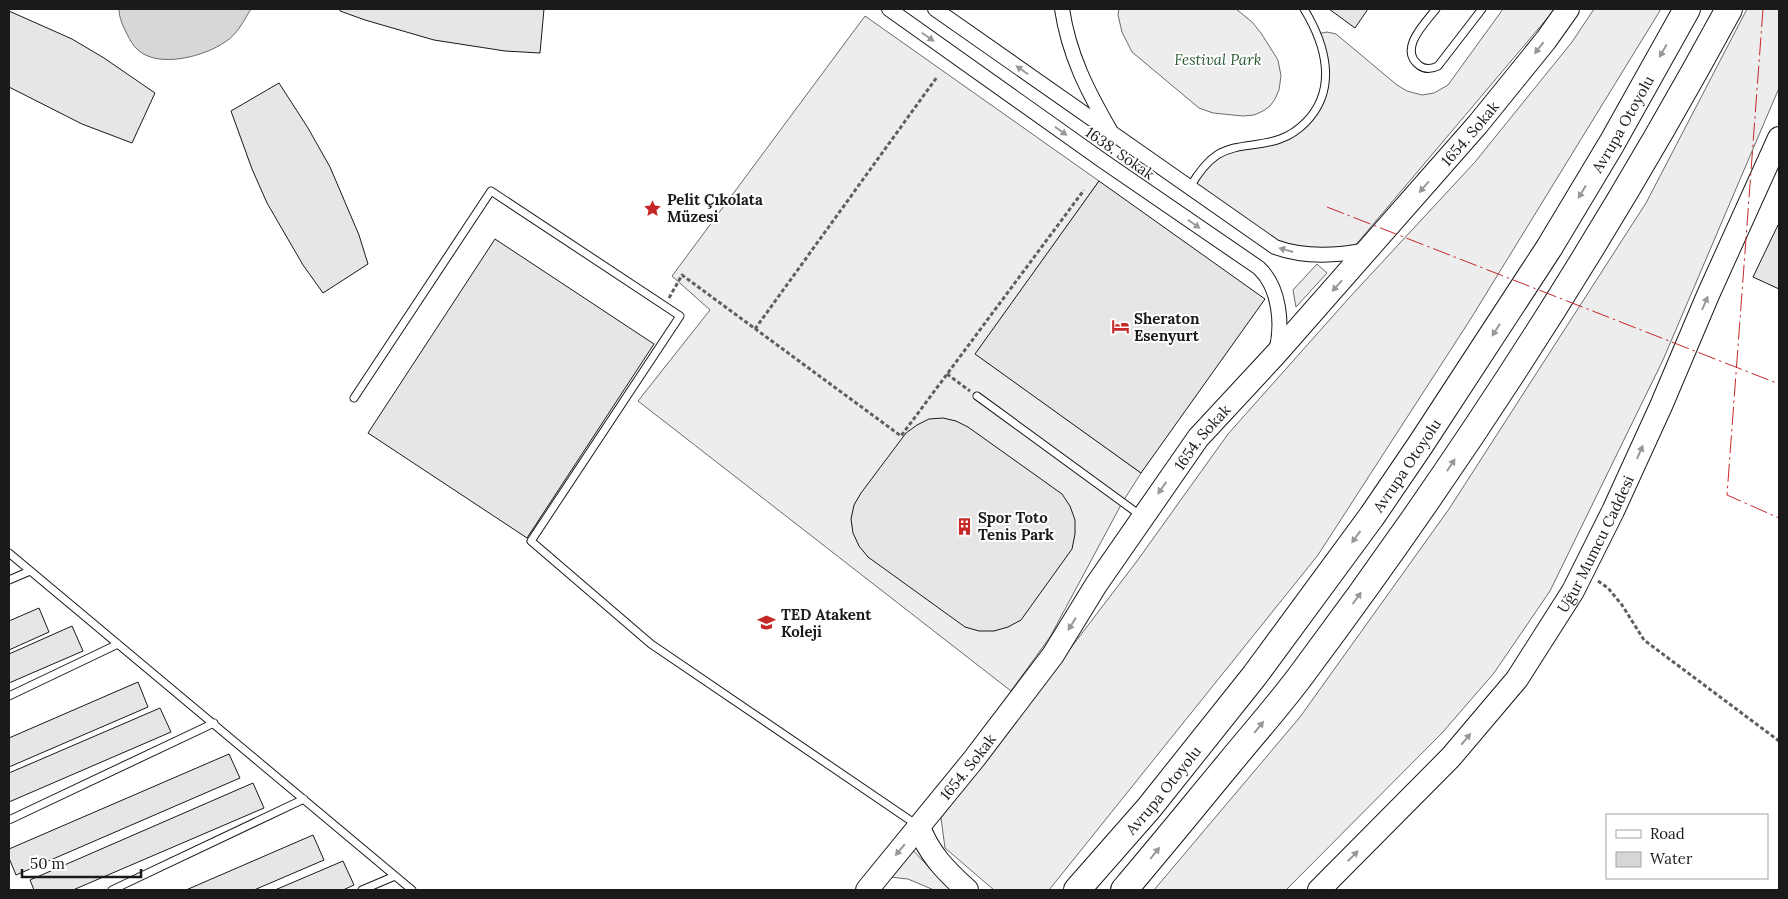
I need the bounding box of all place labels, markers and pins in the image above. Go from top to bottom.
place label: Pelit Çıkolata Müzesi [667,190,763,226]
place icon: Pelit Çıkolata Müzesi [643,198,663,218]
place label: Sheraton Esenyurt [1134,309,1200,345]
hotel icon: Sheraton Esenyurt [1110,317,1130,337]
place label: Spor Toto Tenis Park [978,508,1054,544]
building icon: Spor Toto Tenis Park [954,516,974,536]
place label: TED Atakent Koleji [781,605,872,641]
school or university icon: TED Atakent Koleji [757,613,777,633]

